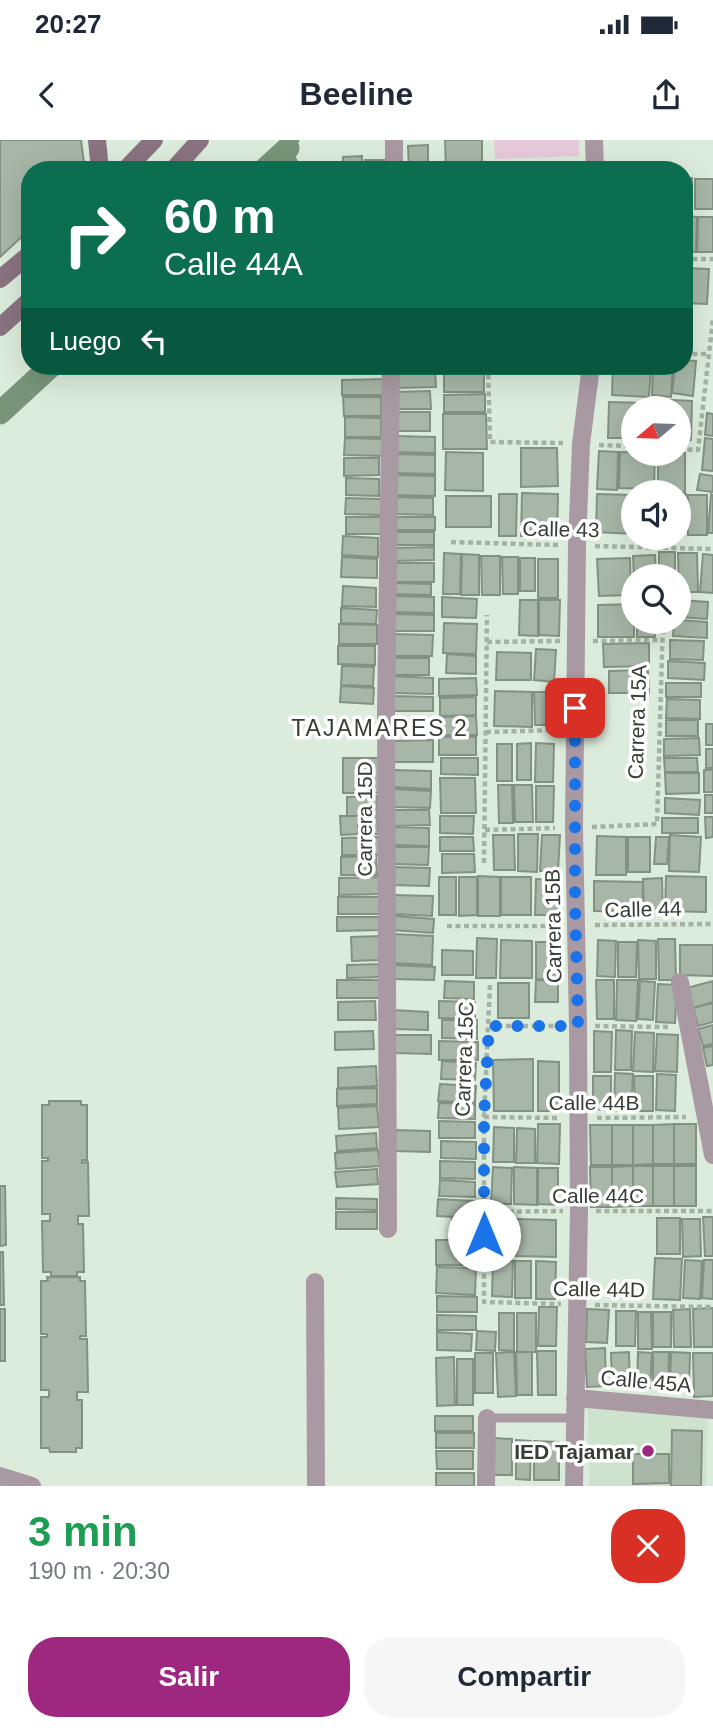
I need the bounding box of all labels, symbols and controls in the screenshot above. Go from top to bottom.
text: 20:27 [35,9,102,39]
icon: back [28,76,66,114]
text: Beeline [300,76,413,112]
icon: share [647,76,685,114]
icon: right [49,189,140,280]
text: 60 m [164,189,276,243]
text: Calle 44A [164,246,303,282]
icon: left [135,322,173,360]
text: Luego [49,326,121,356]
north arrow [621,396,691,466]
map controls [621,396,691,634]
button: sound [621,480,691,550]
street label: Calle 43 [522,517,600,541]
button: search [621,564,691,634]
street label: Carrera 15A [624,664,650,780]
pin [545,678,605,738]
icon: arrive [556,689,594,727]
district label: TAJAMARES 2 [291,715,469,741]
street label: Carrera 15D [353,761,376,877]
street label: Carrera 15B [541,869,565,983]
street label: Calle 44 [604,897,682,921]
street label: Carrera 15C [450,1001,478,1117]
street label: Calle 44B [548,1091,640,1114]
street label: Calle 44C [552,1184,644,1207]
position arrow [447,1198,521,1272]
street label: Calle 44D [553,1277,645,1301]
street label: Calle 45A [600,1366,692,1396]
place label: IED Tajamar [514,1440,634,1463]
marker: IED Tajamar [640,1443,656,1459]
text: 3 min [28,1508,138,1555]
button: close [611,1509,685,1583]
text: 190 m · 20:30 [28,1558,170,1584]
button: Salir [28,1637,350,1717]
button: Compartir [364,1637,685,1717]

